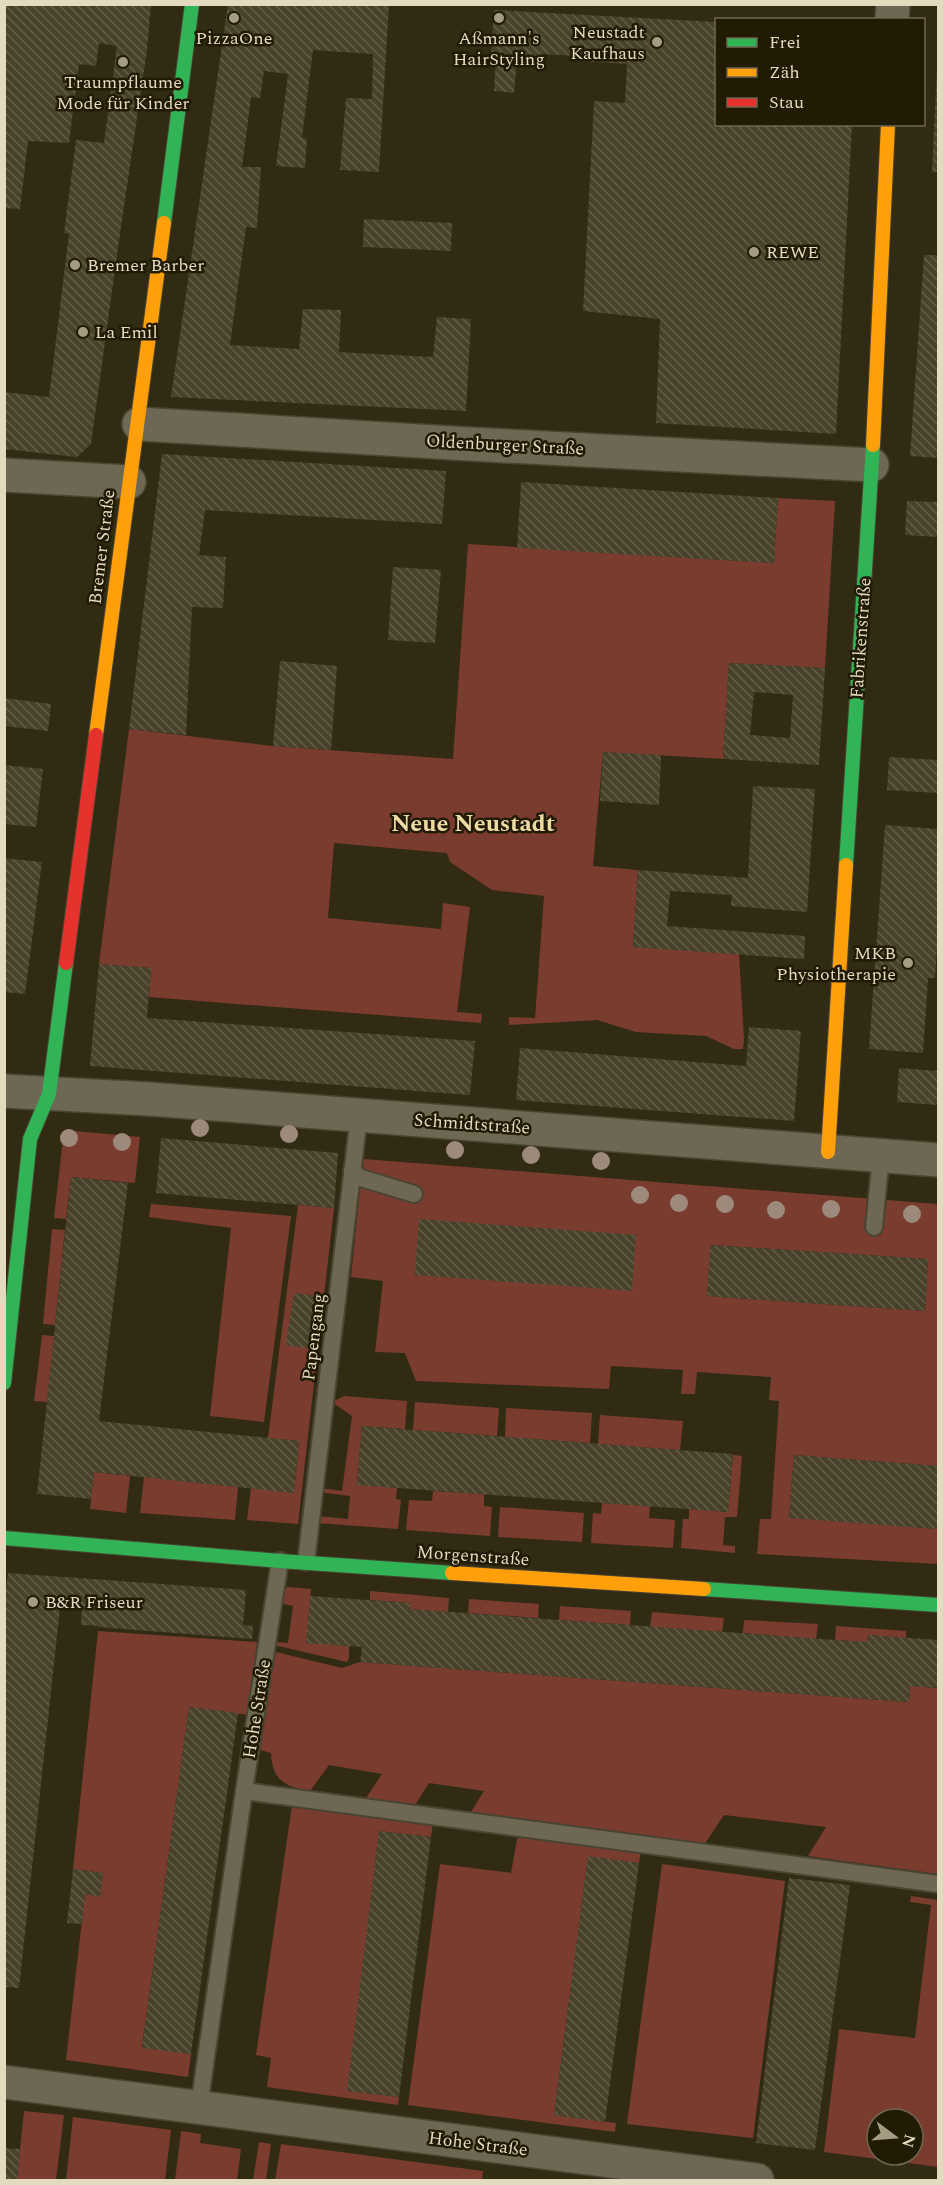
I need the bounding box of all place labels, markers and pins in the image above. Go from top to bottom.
marker: PizzaOne [227,11,241,25]
marker: Aßmann's HairStyling [492,11,506,25]
place label: Neustadt Kaufhaus [570,19,645,67]
place label: PizzaOne [196,25,273,52]
place label: Aßmann's HairStyling [453,25,545,73]
marker: Neustadt Kaufhaus [650,35,664,49]
marker: Traumpflaume Mode für Kinder [116,55,130,69]
place label: Traumpflaume Mode für Kinder [56,69,190,117]
place label: REWE [766,239,819,266]
marker: REWE [747,245,761,259]
place label: Bremer Barber [87,252,204,279]
marker: Bremer Barber [68,258,82,272]
place label: La Emil [95,319,158,346]
marker: La Emil [76,325,90,339]
place label: MKB Physiotherapie [776,940,896,988]
marker: MKB Physiotherapie [901,956,915,970]
place label: B&R Friseur [45,1589,143,1616]
marker: B&R Friseur [26,1595,40,1609]

